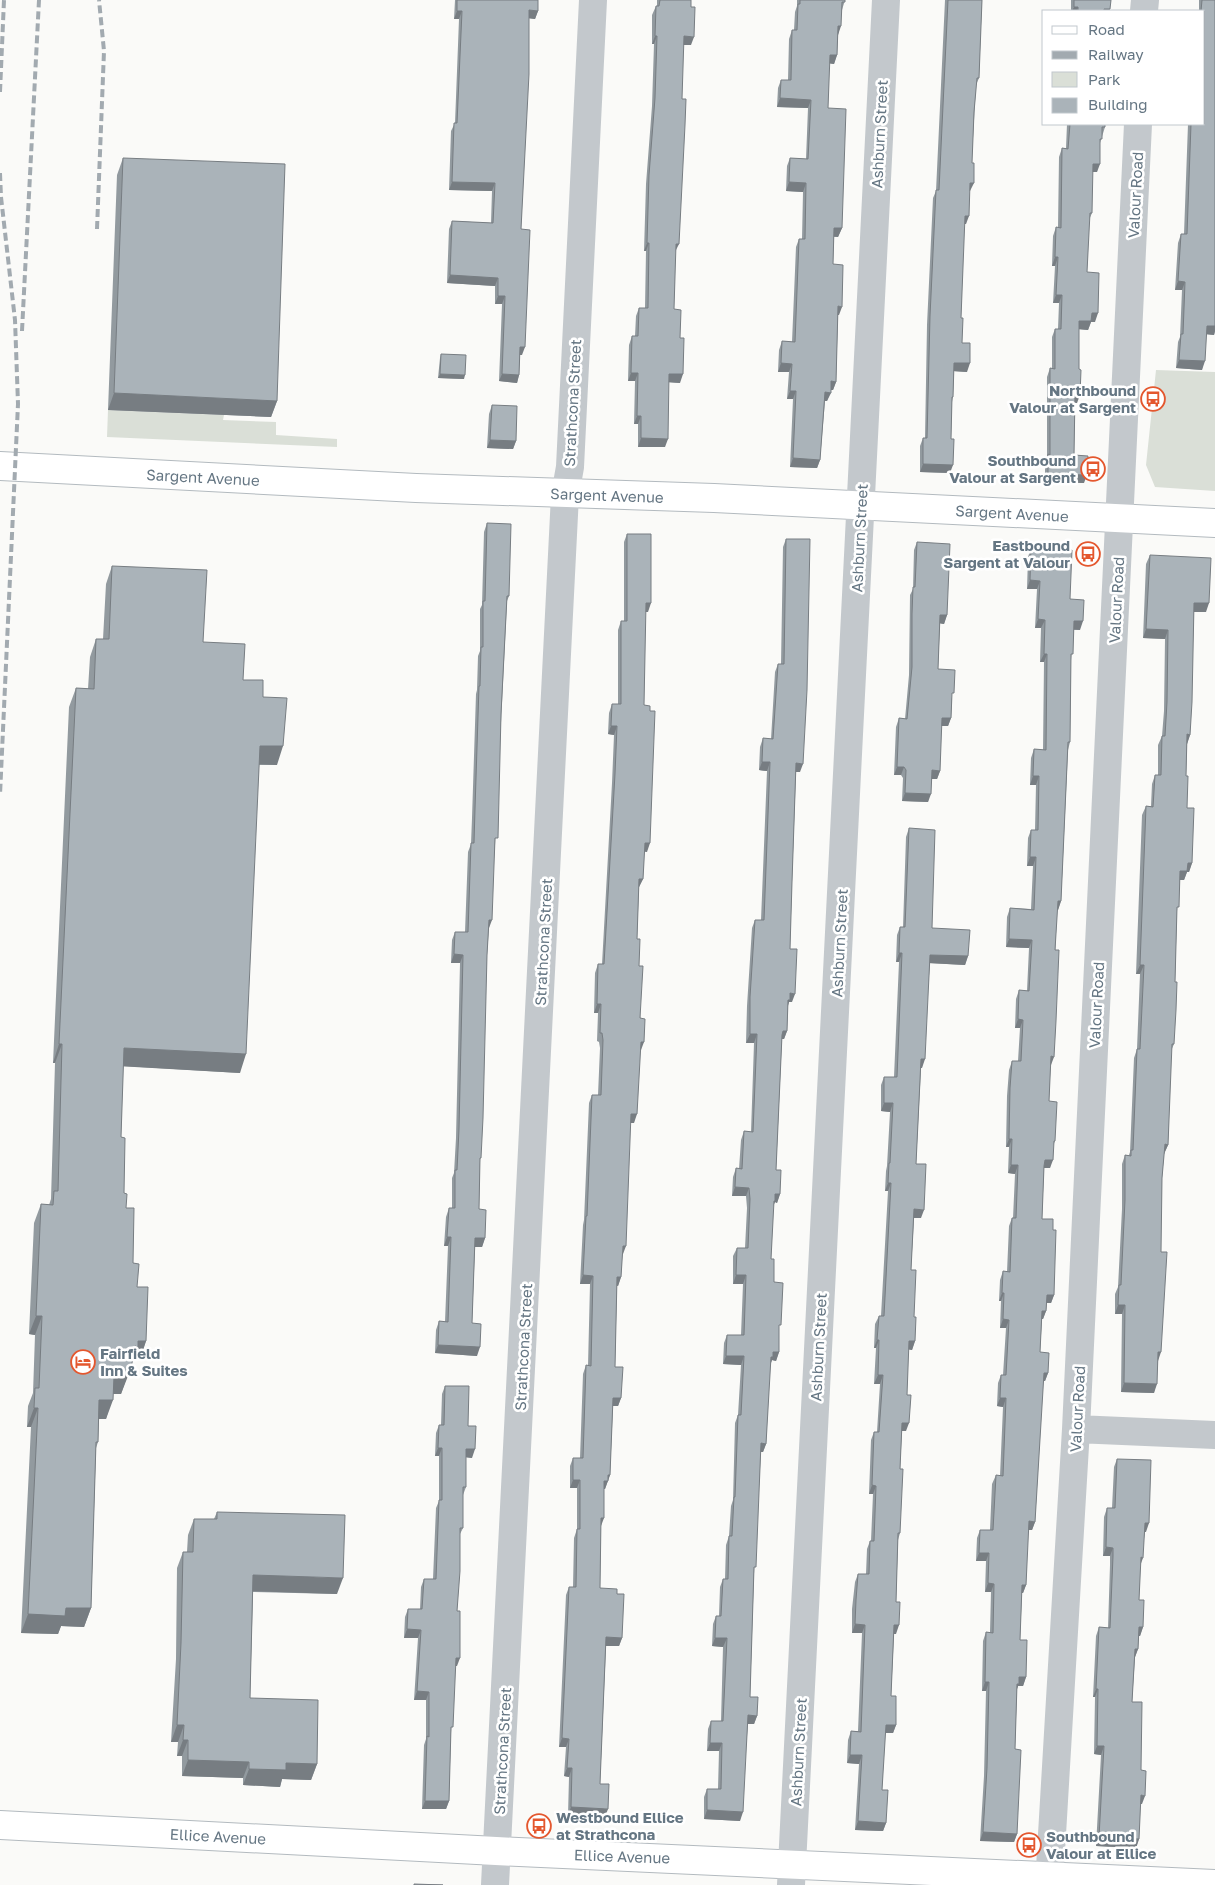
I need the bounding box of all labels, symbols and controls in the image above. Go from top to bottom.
legend [1042,10,1205,125]
text: Road [1088,20,1125,38]
text: Railway [1088,45,1144,63]
text: Park [1088,70,1121,88]
street label: Ashburn Street [867,79,891,189]
text: Building [1088,95,1148,113]
street label: Valour Road [1124,151,1146,239]
street label: Strathcona Street [560,339,584,467]
place label: Northbound Valour at Sargent [1009,381,1136,416]
bus stop icon: Northbound Valour at Sargent [1140,386,1166,412]
place label: Southbound Valour at Sargent [949,451,1076,486]
bus stop icon: Southbound Valour at Sargent [1080,456,1106,482]
street label: Sargent Avenue [146,465,260,489]
street label: Ashburn Street [847,483,871,593]
street label: Sargent Avenue [550,484,664,506]
street label: Sargent Avenue [955,501,1069,525]
place label: Eastbound Sargent at Valour [943,536,1070,571]
bus stop icon: Eastbound Sargent at Valour [1075,541,1101,567]
street label: Valour Road [1105,556,1127,644]
street label: Strathcona Street [531,878,555,1006]
street label: Ashburn Street [827,888,851,998]
street label: Valour Road [1085,961,1107,1049]
street label: Strathcona Street [511,1283,535,1411]
street label: Ashburn Street [806,1292,830,1402]
place label: Fairfield Inn & Suites [100,1344,188,1379]
hotel icon: Fairfield Inn & Suites [70,1349,96,1375]
street label: Valour Road [1066,1365,1088,1453]
street label: Strathcona Street [490,1687,514,1815]
street label: Ashburn Street [786,1697,810,1807]
place label: Westbound Ellice at Strathcona [556,1808,684,1843]
bus stop icon: Westbound Ellice at Strathcona [526,1813,552,1839]
street label: Ellice Avenue [169,1824,267,1848]
place label: Southbound Valour at Ellice [1046,1827,1156,1862]
bus stop icon: Southbound Valour at Ellice [1016,1832,1042,1858]
street label: Ellice Avenue [574,1845,671,1867]

